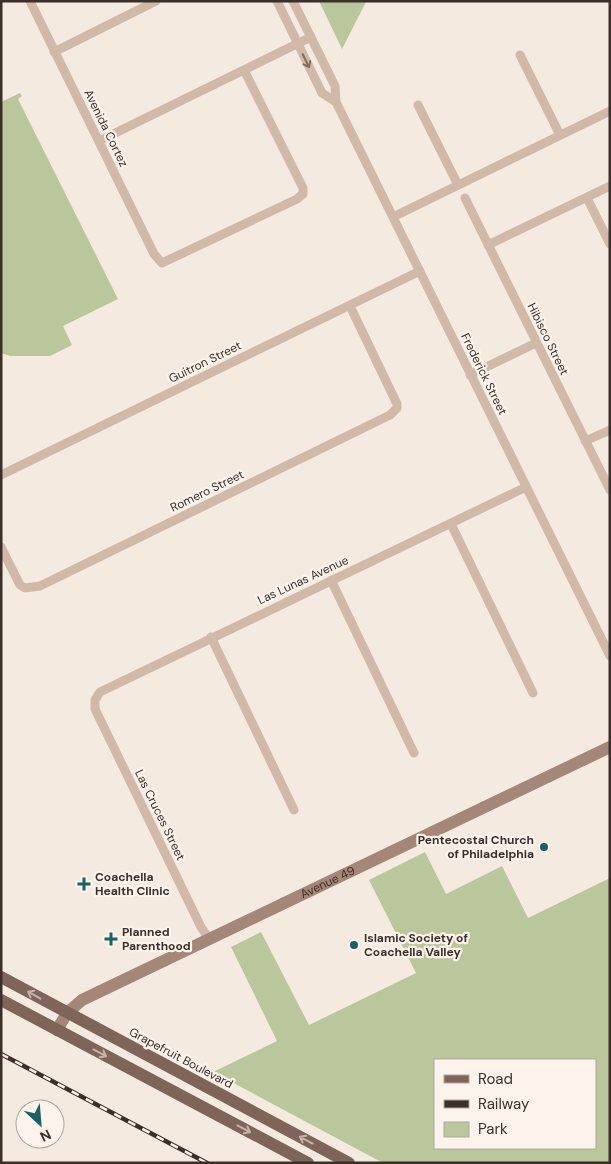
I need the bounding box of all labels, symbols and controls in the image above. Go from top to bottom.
one-way arrow [301,53,311,68]
street label: Avenida Cortez [80,87,132,169]
street label: Hibisco Street [524,300,573,378]
street label: Frederick Street [457,330,511,418]
street label: Guitron Street [166,337,244,387]
street label: Romero Street [168,466,247,516]
street label: Las Lunas Avenue [255,552,351,608]
street label: Las Cruces Street [131,767,189,863]
place label: Pentecostal Church of Philadelphia [418,832,534,862]
marker: Pentecostal Church of Philadelphia [538,841,550,853]
street label: Avenue 49 [298,862,358,902]
place label: Coachella Health Clinic [95,869,170,899]
marker: Coachella Health Clinic [77,877,91,891]
place label: Planned Parenthood [122,924,191,954]
place label: Islamic Society of Coachella Valley [364,930,468,960]
marker: Planned Parenthood [104,932,118,946]
marker: Islamic Society of Coachella Valley [348,939,360,951]
one-way arrow [27,990,42,1000]
street label: Grapefruit Boulevard [126,1024,236,1092]
one-way arrow [92,1049,107,1058]
legend [434,1059,596,1149]
text: Road [478,1069,513,1089]
text: Railway [478,1094,530,1114]
north arrow [15,1099,65,1149]
text: Park [478,1119,508,1139]
one-way arrow [236,1124,251,1134]
text: N [37,1125,54,1146]
one-way arrow [299,1135,314,1144]

